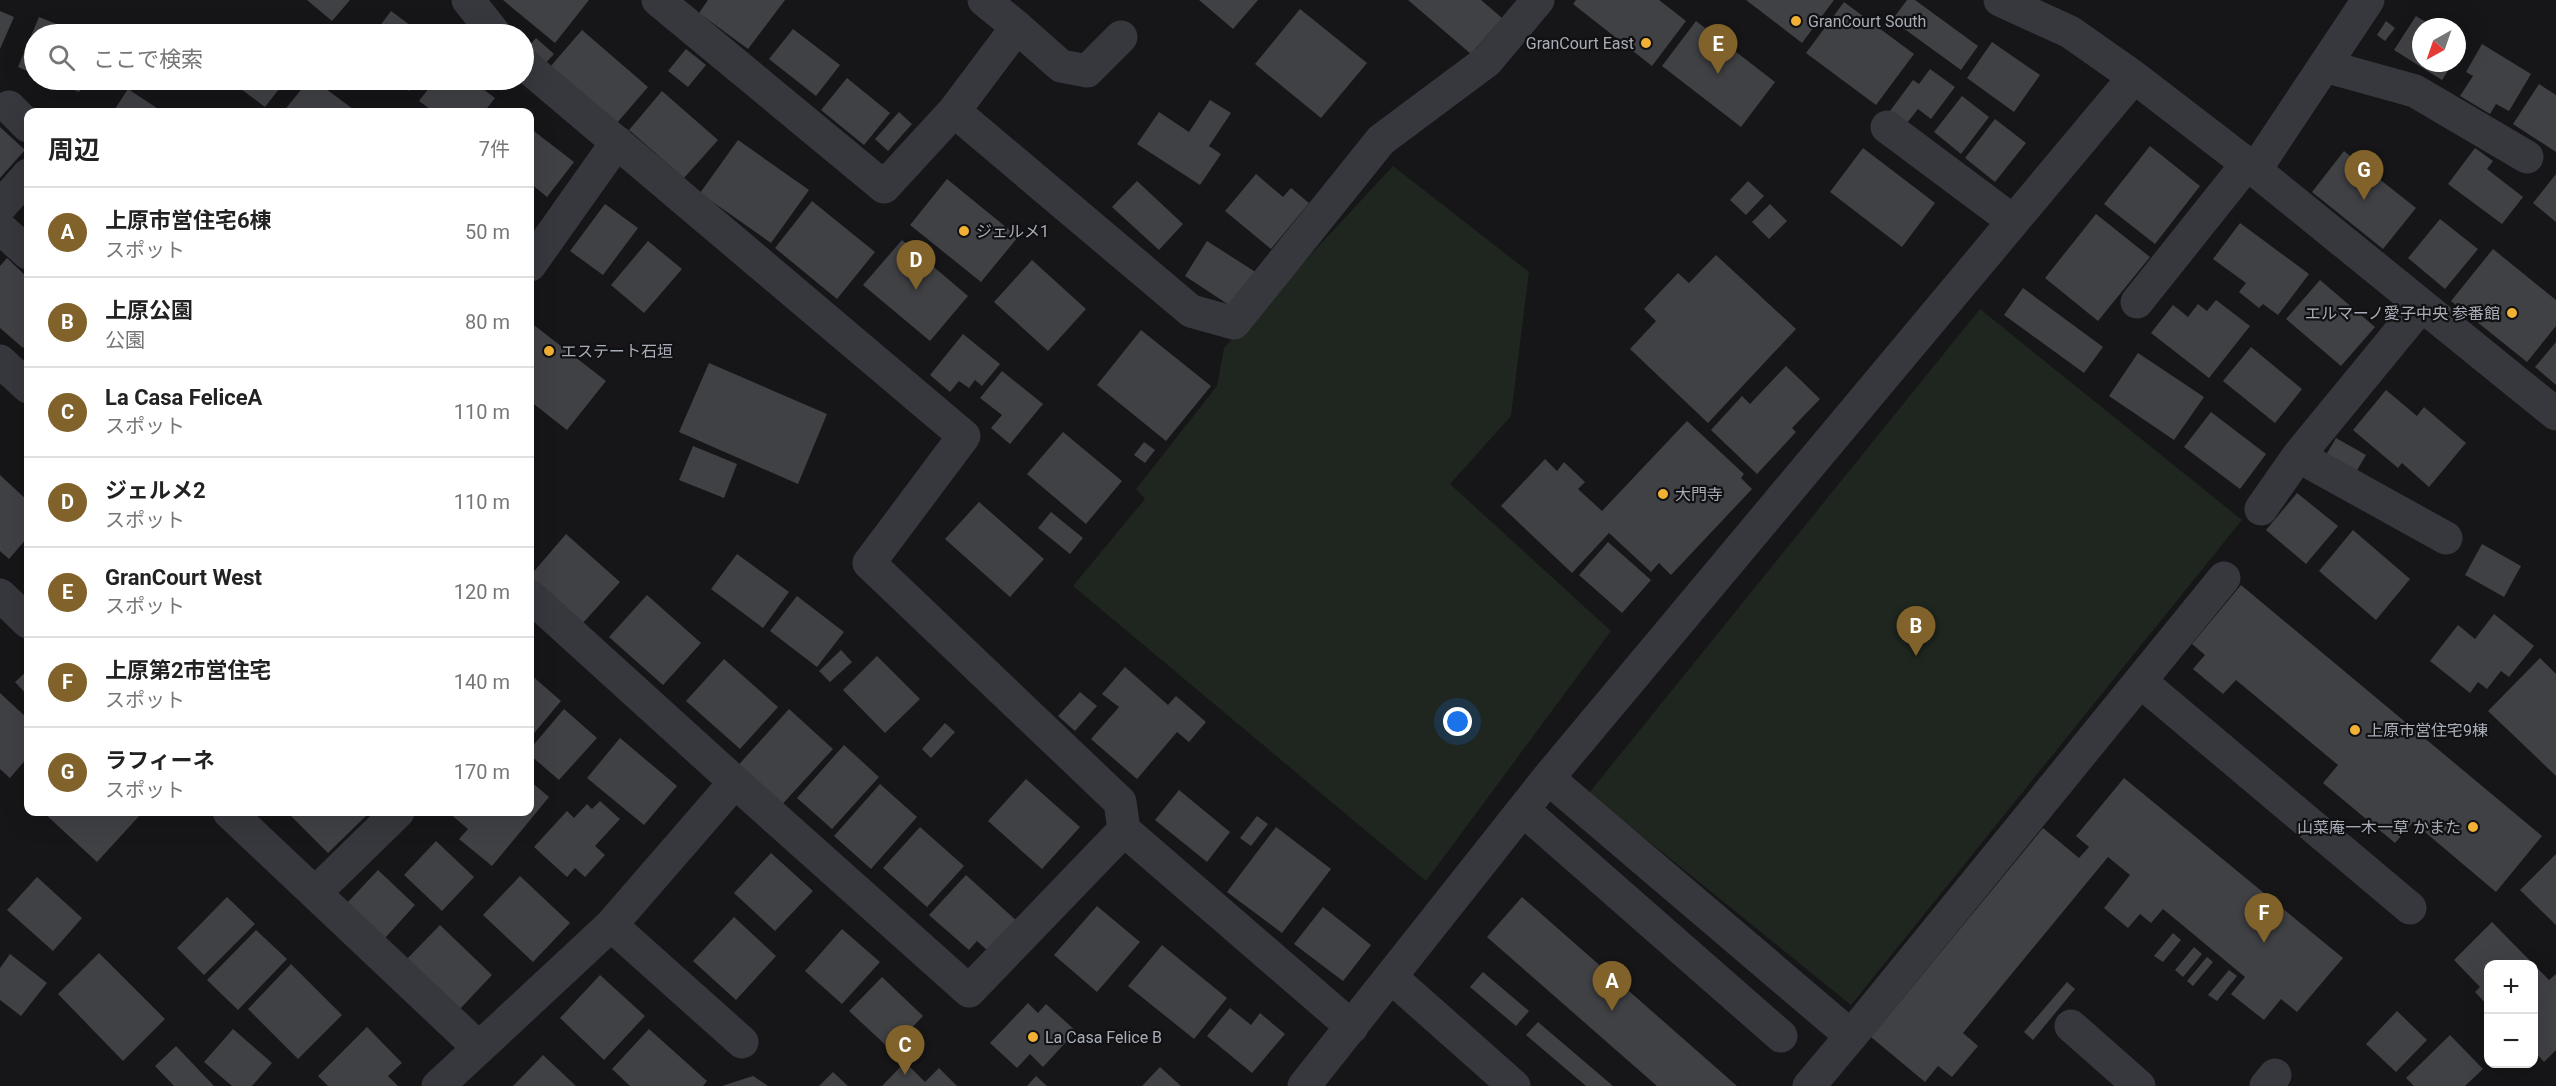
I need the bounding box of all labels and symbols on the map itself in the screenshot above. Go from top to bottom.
place label: GranCourt South [1808,12,1926,31]
marker: GranCourt South [1789,14,1803,28]
north arrow [2412,18,2466,72]
pin: E [1698,25,1738,74]
place label: GranCourt East [1526,34,1634,53]
marker: GranCourt East [1639,36,1653,50]
pin: G [2344,150,2384,200]
place label: ジェルメ1 [976,222,1049,241]
marker: ジェルメ1 [957,224,971,238]
pin: D [896,240,936,290]
place label: エルマーノ愛子中央 参番館 [2305,304,2500,323]
marker: エルマーノ愛子中央 参番館 [2505,306,2519,320]
place label: エステート石垣 [561,342,673,361]
marker: エステート石垣 [542,344,556,358]
place label: 大門寺 [1675,485,1723,504]
marker: 大門寺 [1656,487,1670,501]
pin: B [1896,606,1936,656]
your location [1443,707,1472,736]
place label: 上原市営住宅9棟 [2367,721,2488,740]
marker: 上原市営住宅9棟 [2348,723,2362,737]
place label: 山菜庵一木一草 かまた [2297,818,2461,837]
marker: 山菜庵一木一草 かまた [2466,820,2480,834]
pin: F [2244,894,2284,943]
pin: A [1592,962,1632,1011]
pin: C [886,1026,924,1075]
place label: La Casa Felice B [1045,1028,1162,1047]
marker: La Casa Felice B [1026,1030,1040,1044]

